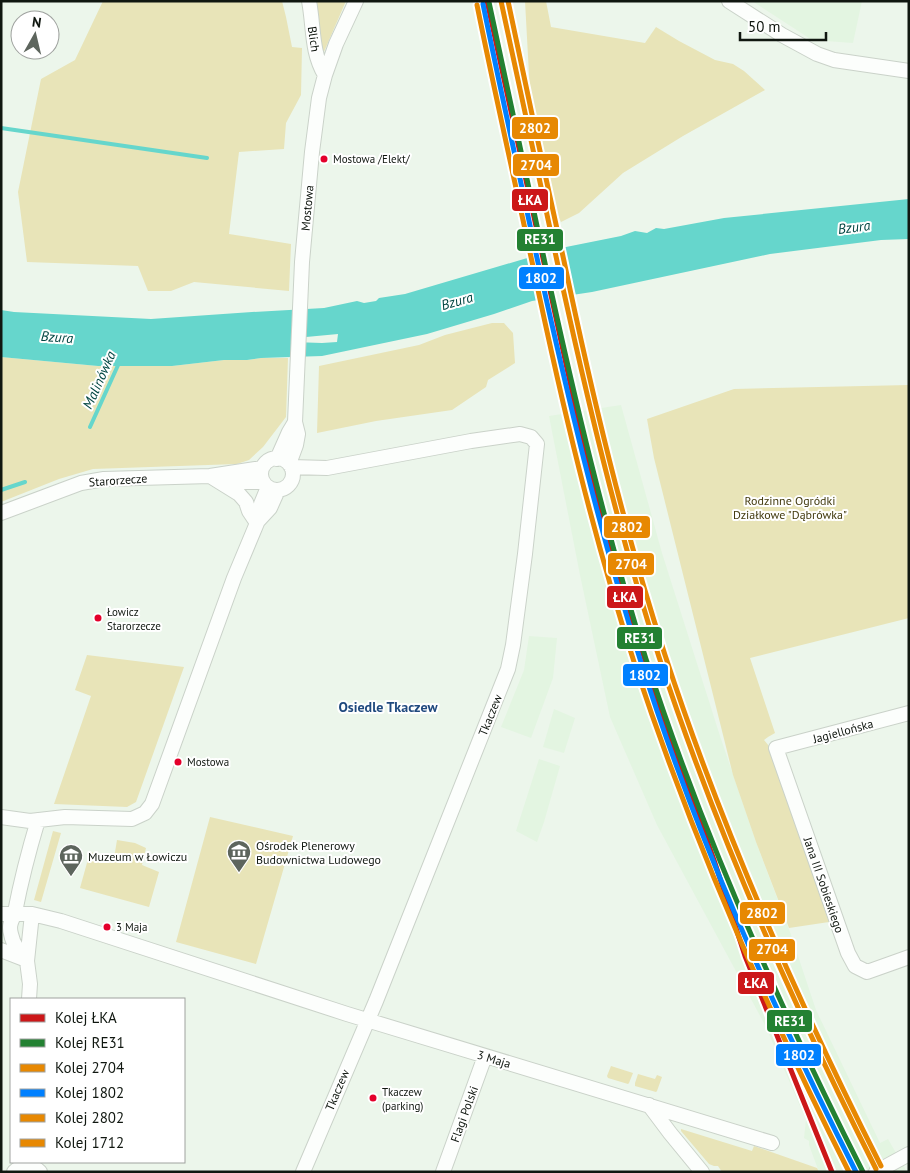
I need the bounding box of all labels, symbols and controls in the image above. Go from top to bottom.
north arrow [10,10,60,60]
scale bar [740,10,826,42]
text: N [31,13,43,32]
text: 50 m [748,17,781,36]
street label: Blich [305,25,323,53]
line badge: 2802 [511,116,559,140]
text: 2802 [519,119,551,137]
place label: Mostowa /Elekt/ [333,152,411,166]
line badge: 2704 [512,153,560,177]
marker: Mostowa /Elekt/ [319,154,329,164]
text: 2704 [520,156,552,174]
street label: Mostowa [298,184,316,232]
line badge: ŁKA [511,188,549,212]
text: ŁKA [518,191,543,209]
water label: Bzura [837,216,871,238]
line badge: RE31 [516,228,564,252]
text: RE31 [524,230,556,248]
line badge: 1802 [518,266,565,290]
text: 1802 [525,269,557,287]
water label: Bzura [439,288,475,314]
water label: Bzura [40,327,74,347]
water label: Malinówka [78,348,120,412]
street label: Starorzecze [88,470,148,490]
park label: Rodzinne Ogródki Działkowe "Dąbrówka" [733,493,847,522]
line badge: 2802 [603,515,651,539]
text: 2802 [611,518,643,536]
line badge: 2704 [607,552,655,576]
text: 2704 [615,555,647,573]
line badge: ŁKA [606,585,644,609]
text: ŁKA [613,588,638,606]
place label: Łowicz Starorzecze [107,605,161,633]
marker: Łowicz Starorzecze [93,613,103,623]
line badge: RE31 [616,626,663,650]
text: RE31 [624,629,656,647]
line badge: 1802 [622,663,669,687]
text: 1802 [629,666,661,684]
street label: Tkaczew [475,692,505,738]
district label: Osiedle Tkaczew [338,698,438,716]
street label: Jagiellońska [810,716,875,747]
place label: Mostowa [187,755,229,769]
marker: Mostowa [173,757,183,767]
street label: Jana III Sobieskiego [800,834,847,935]
place label: Ośrodek Plenerowy Budownictwa Ludowego [256,838,381,867]
museum icon: Ośrodek Plenerowy Budownictwa Ludowego [226,839,252,873]
museum icon: Muzeum w Łowiczu [58,843,84,877]
place label: Muzeum w Łowiczu [88,849,187,864]
line badge: 2802 [739,901,786,925]
text: 2802 [746,904,778,922]
place label: 3 Maja [116,920,147,934]
marker: 3 Maja [102,922,112,932]
line badge: 2704 [748,938,796,962]
text: 2704 [756,940,788,958]
line badge: ŁKA [737,971,775,995]
text: ŁKA [744,974,769,992]
legend [10,998,185,1163]
text: Kolej ŁKA [55,1008,117,1027]
line badge: RE31 [766,1009,813,1033]
text: RE31 [774,1012,806,1030]
text: Kolej RE31 [55,1033,125,1052]
line badge: 1802 [775,1043,822,1067]
text: 1802 [783,1046,815,1064]
street label: 3 Maja [475,1047,513,1071]
text: Kolej 2704 [55,1058,124,1077]
street label: Tkaczew [322,1067,352,1113]
text: Kolej 1802 [55,1083,124,1102]
street label: Flagi Polski [447,1084,481,1144]
place label: Tkaczew (parking) [382,1085,423,1113]
marker: Tkaczew (parking) [368,1093,378,1103]
text: Kolej 2802 [55,1108,124,1127]
text: Kolej 1712 [55,1133,124,1152]

